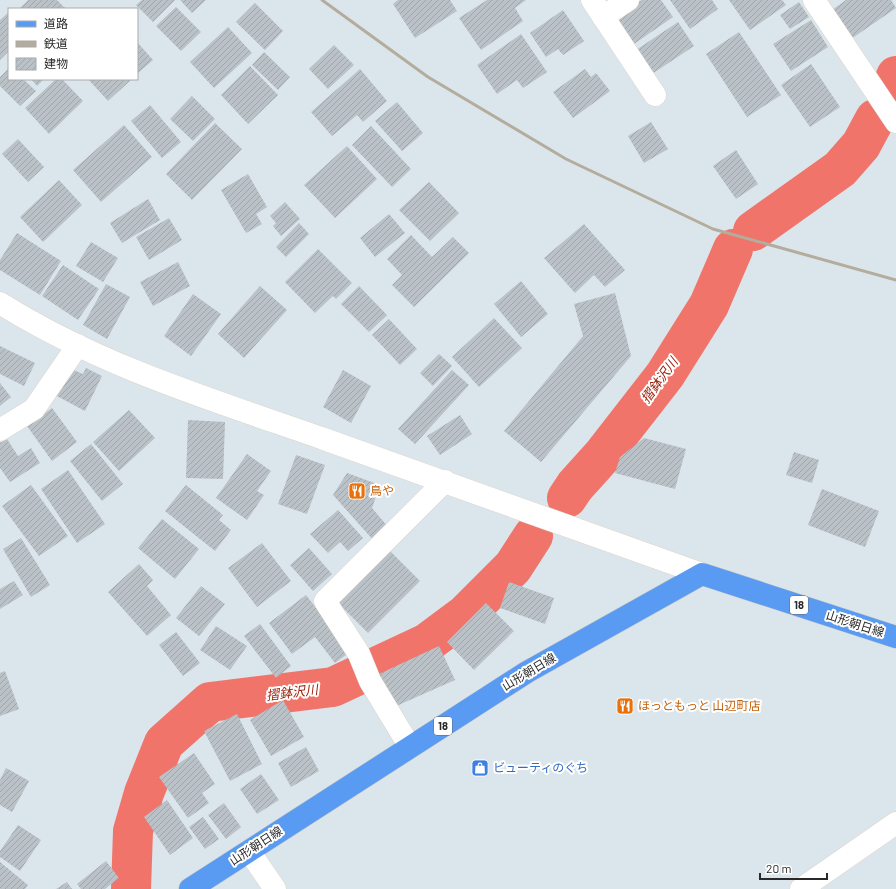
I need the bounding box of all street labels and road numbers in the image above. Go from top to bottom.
road number: 18 [790,596,808,614]
street label: 山形朝日線 [825,607,886,639]
street label: 山形朝日線 [499,650,558,693]
road number: 18 [434,717,452,735]
street label: 山形朝日線 [226,823,284,867]

